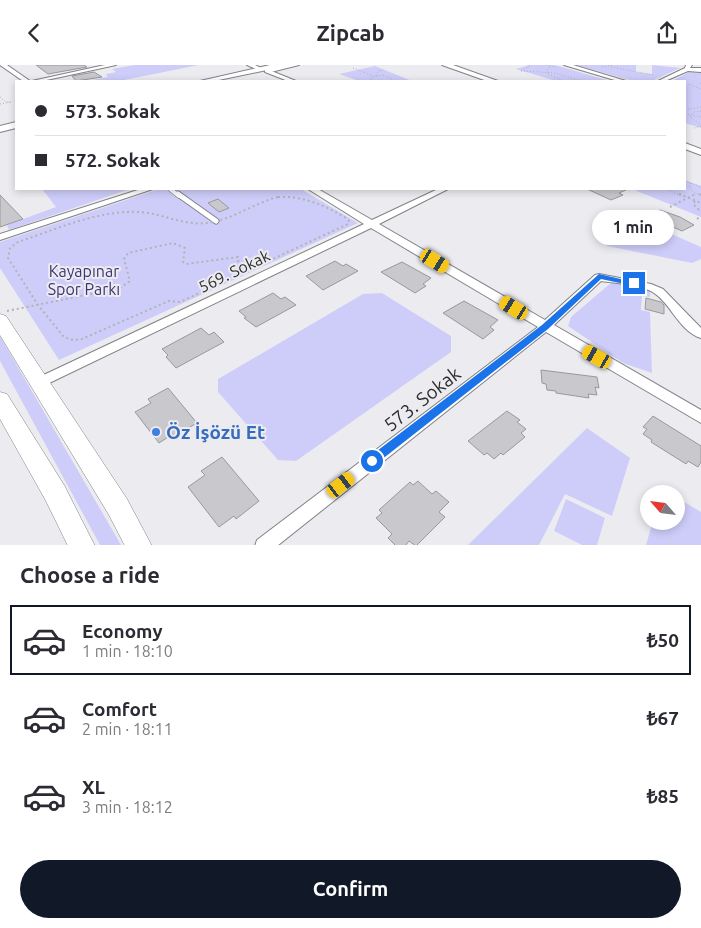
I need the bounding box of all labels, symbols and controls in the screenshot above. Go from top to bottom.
icon: back [20,19,48,47]
icon: share [653,19,681,47]
text: Zipcab [316,20,385,45]
text: 573. Sokak [65,100,160,122]
text: 572. Sokak [65,149,160,171]
callout: 1 min [593,211,675,245]
text: 1 min [613,218,653,236]
street label: 569. Sokak [196,246,272,296]
car [418,247,451,275]
park label: Kayapınar Spor Parkı [48,262,120,298]
route end [623,272,645,294]
car [497,294,530,322]
car [580,343,613,371]
street label: 573. Sokak [379,362,465,436]
place label: Öz İşözü Et [166,421,265,443]
marker: Öz İşözü Et [150,426,162,438]
route start [361,450,383,472]
car [324,470,357,500]
north arrow [640,485,685,530]
map controls [640,485,685,530]
text: Choose a ride [20,562,160,587]
icon: car [22,618,67,663]
text: Economy [82,620,163,642]
text: ₺50 [647,629,679,651]
text: 1 min · 18:10 [82,642,173,660]
icon: car [22,696,67,741]
text: Comfort [82,698,157,720]
text: ₺67 [647,707,679,729]
text: 2 min · 18:11 [82,720,173,738]
icon: car [22,774,67,819]
text: XL [82,776,105,798]
text: ₺85 [647,785,679,807]
text: 3 min · 18:12 [82,798,173,816]
button: Confirm [20,860,681,918]

